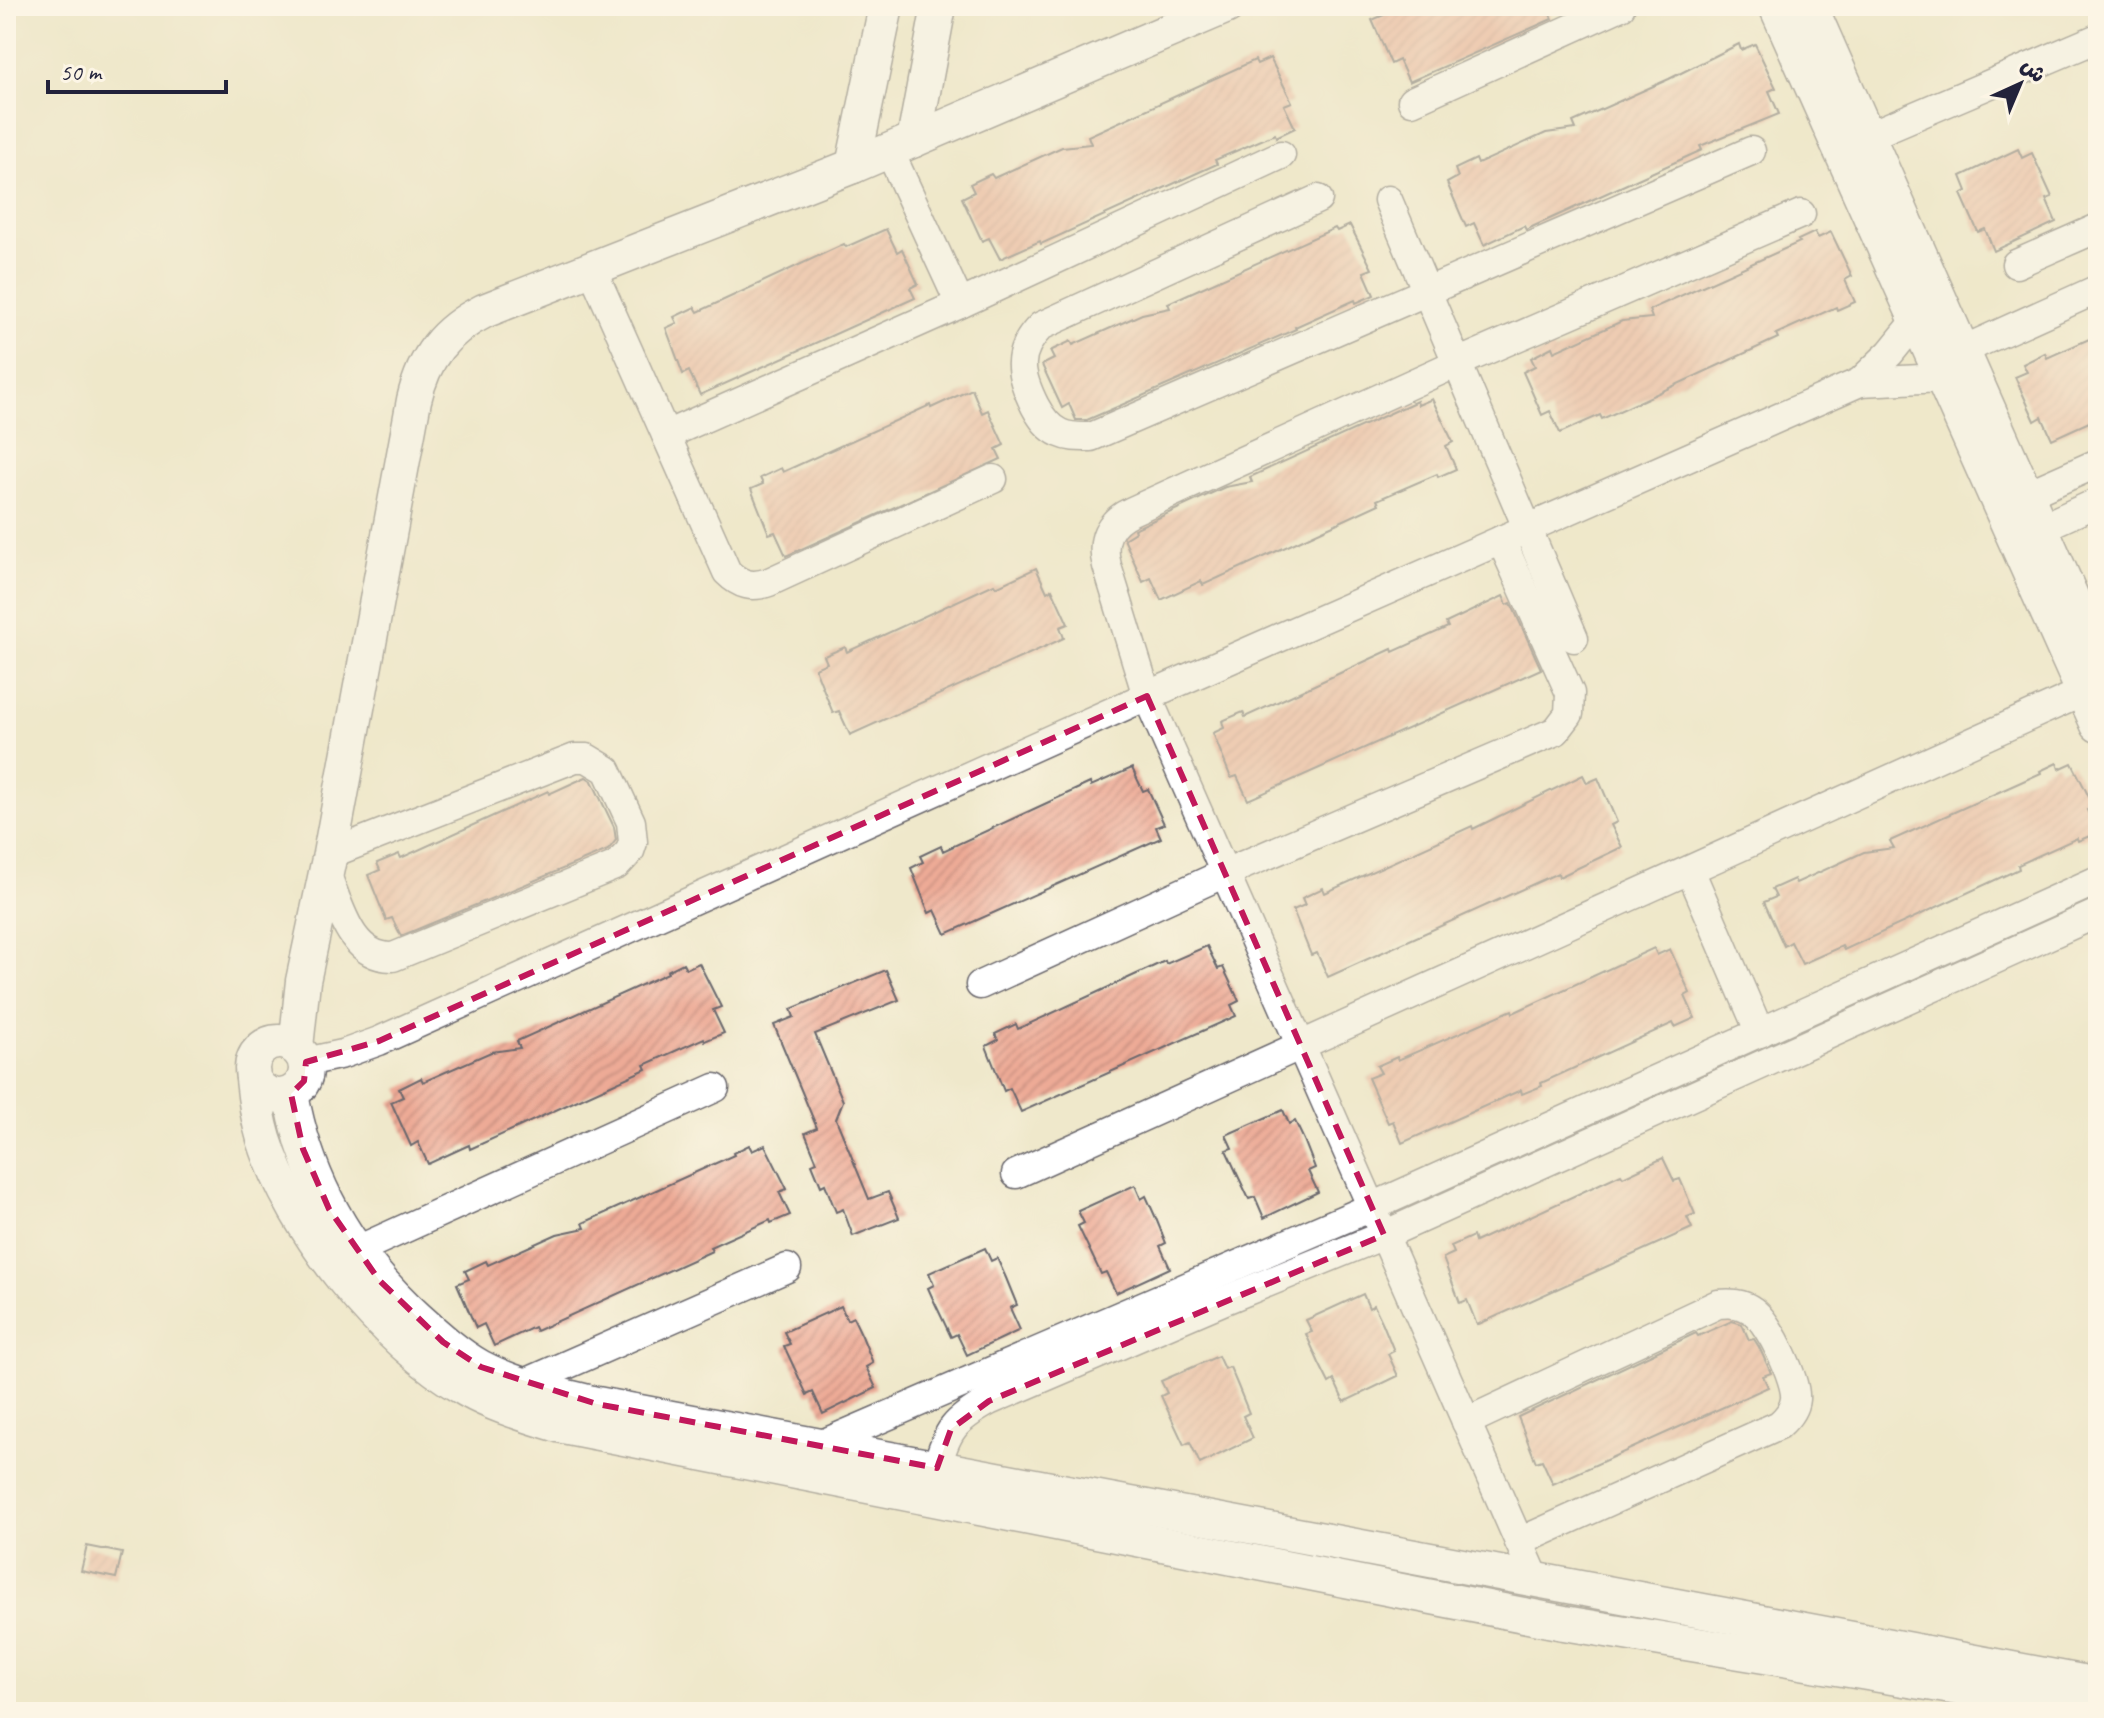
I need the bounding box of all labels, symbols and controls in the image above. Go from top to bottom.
scale bar [48,44,226,94]
north arrow [1980,44,2060,124]
text: ش [2015,52,2052,89]
text: 50 m [60,57,103,87]

